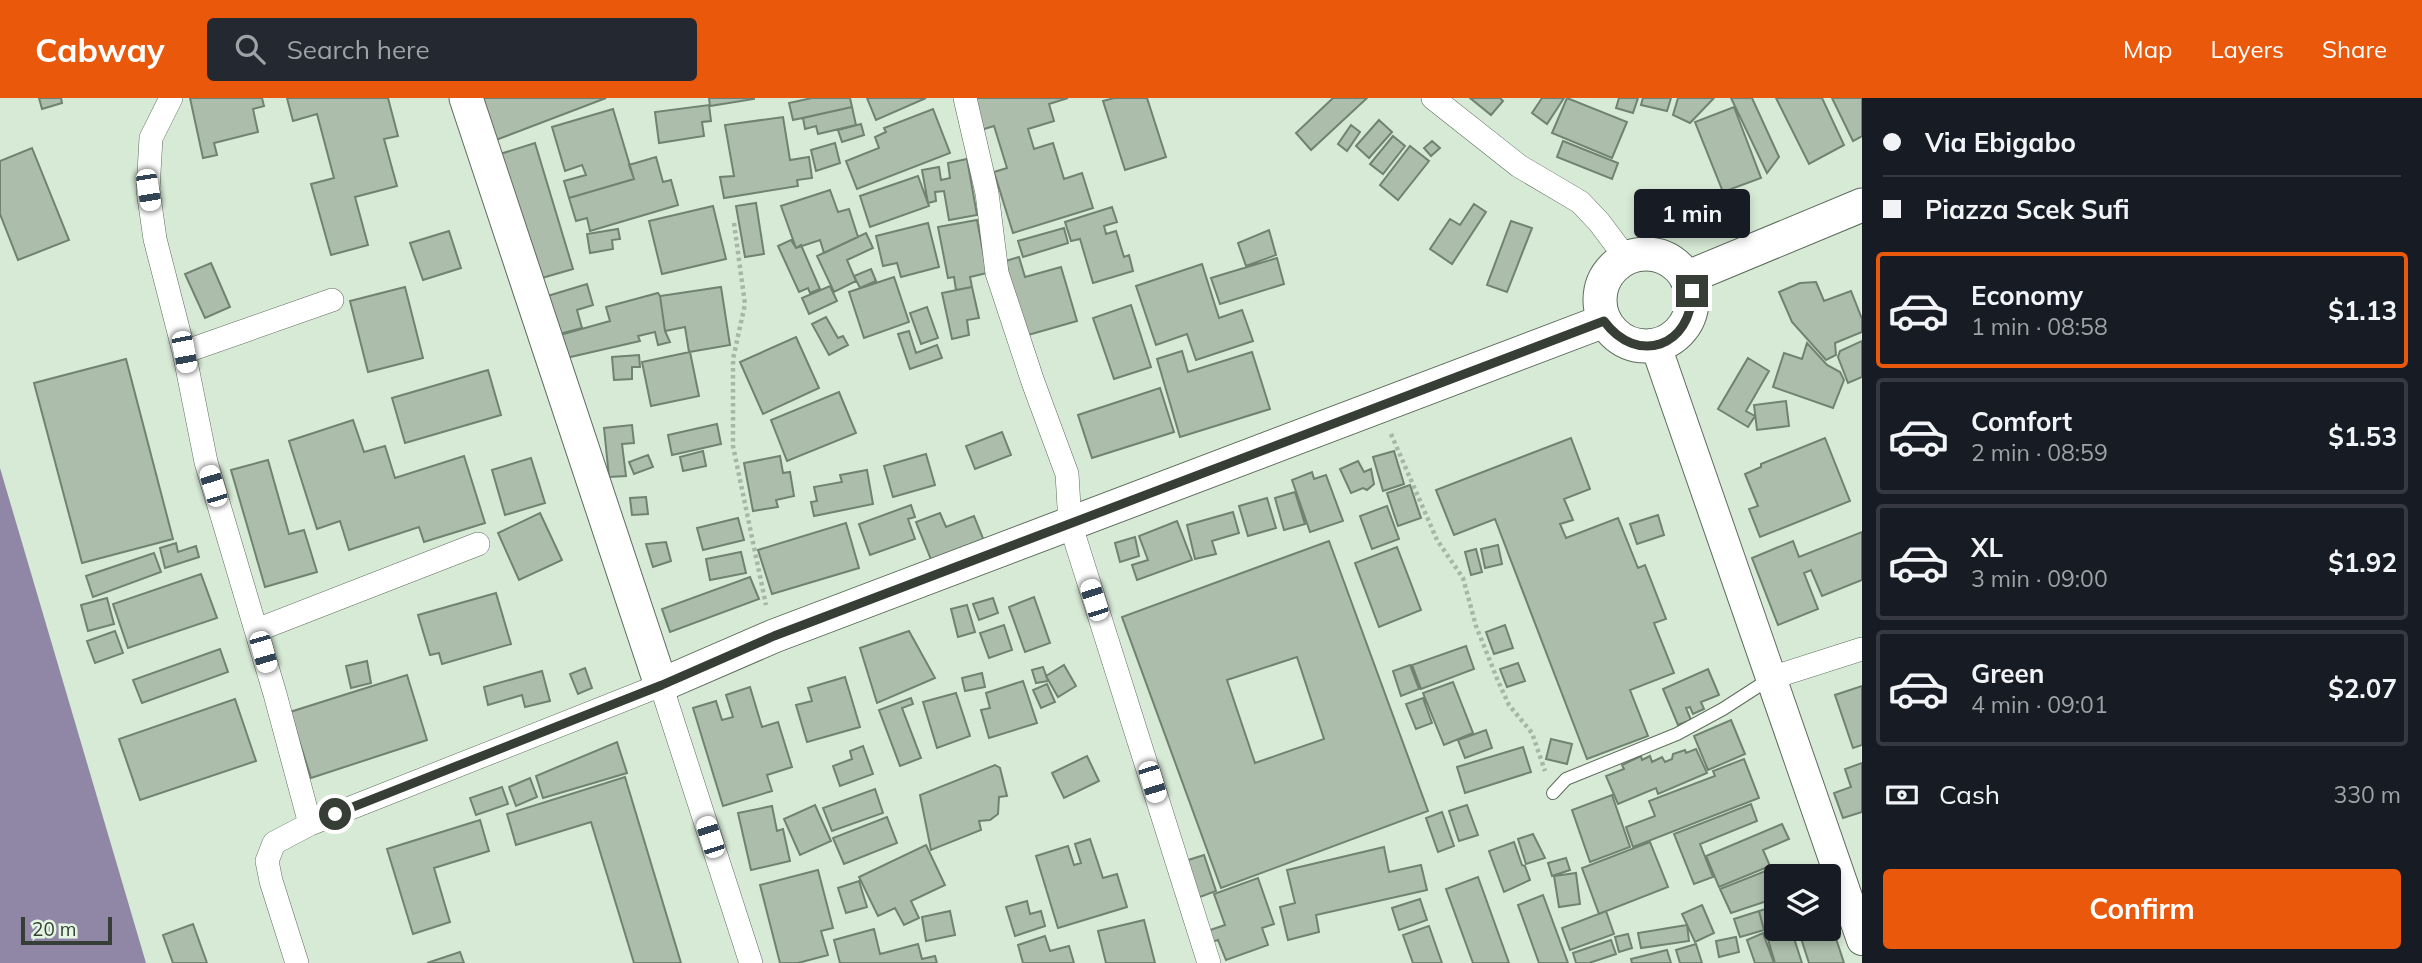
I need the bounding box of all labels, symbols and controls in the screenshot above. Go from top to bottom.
search box [207,18,697,81]
text: Cabway [35,29,165,70]
icon: search [231,30,269,68]
text: Search here [287,33,430,66]
text: Map [2123,34,2172,64]
text: Layers [2210,34,2284,64]
text: Share [2322,34,2387,64]
text: Via Ebigabo [1925,126,2076,159]
car [135,168,162,212]
callout: 1 min [1634,190,1750,238]
text: Piazza Scek Sufi [1925,193,2130,226]
text: 1 min [1662,199,1722,228]
route end [1676,275,1708,307]
icon: car [1887,279,1950,342]
text: Economy [1971,279,2083,312]
text: $1.13 [2328,294,2397,327]
text: 1 min · 08:58 [1971,312,2108,341]
car [170,329,199,375]
icon: car [1887,405,1950,468]
text: Comfort [1971,405,2072,438]
text: $1.53 [2328,420,2397,453]
text: 2 min · 08:59 [1971,438,2108,467]
car [197,463,230,509]
icon: car [1887,531,1950,594]
text: XL [1971,531,2003,564]
text: $1.92 [2328,546,2397,579]
text: 3 min · 09:00 [1971,564,2108,593]
car [1078,577,1111,623]
car [248,629,279,675]
icon: car [1887,657,1950,720]
text: Green [1971,657,2044,690]
text: $2.07 [2328,672,2397,705]
text: 4 min · 09:01 [1971,690,2108,719]
car [1136,759,1169,805]
icon: cash [1883,776,1921,814]
text: Cash [1939,778,2000,811]
text: 330 m [2333,780,2401,809]
route start [319,798,351,830]
car [694,814,727,860]
map controls [1764,864,1841,941]
button: layers [1764,864,1841,941]
button: Confirm [1883,869,2401,949]
scale bar [21,914,112,946]
text: 20 m [32,917,76,941]

